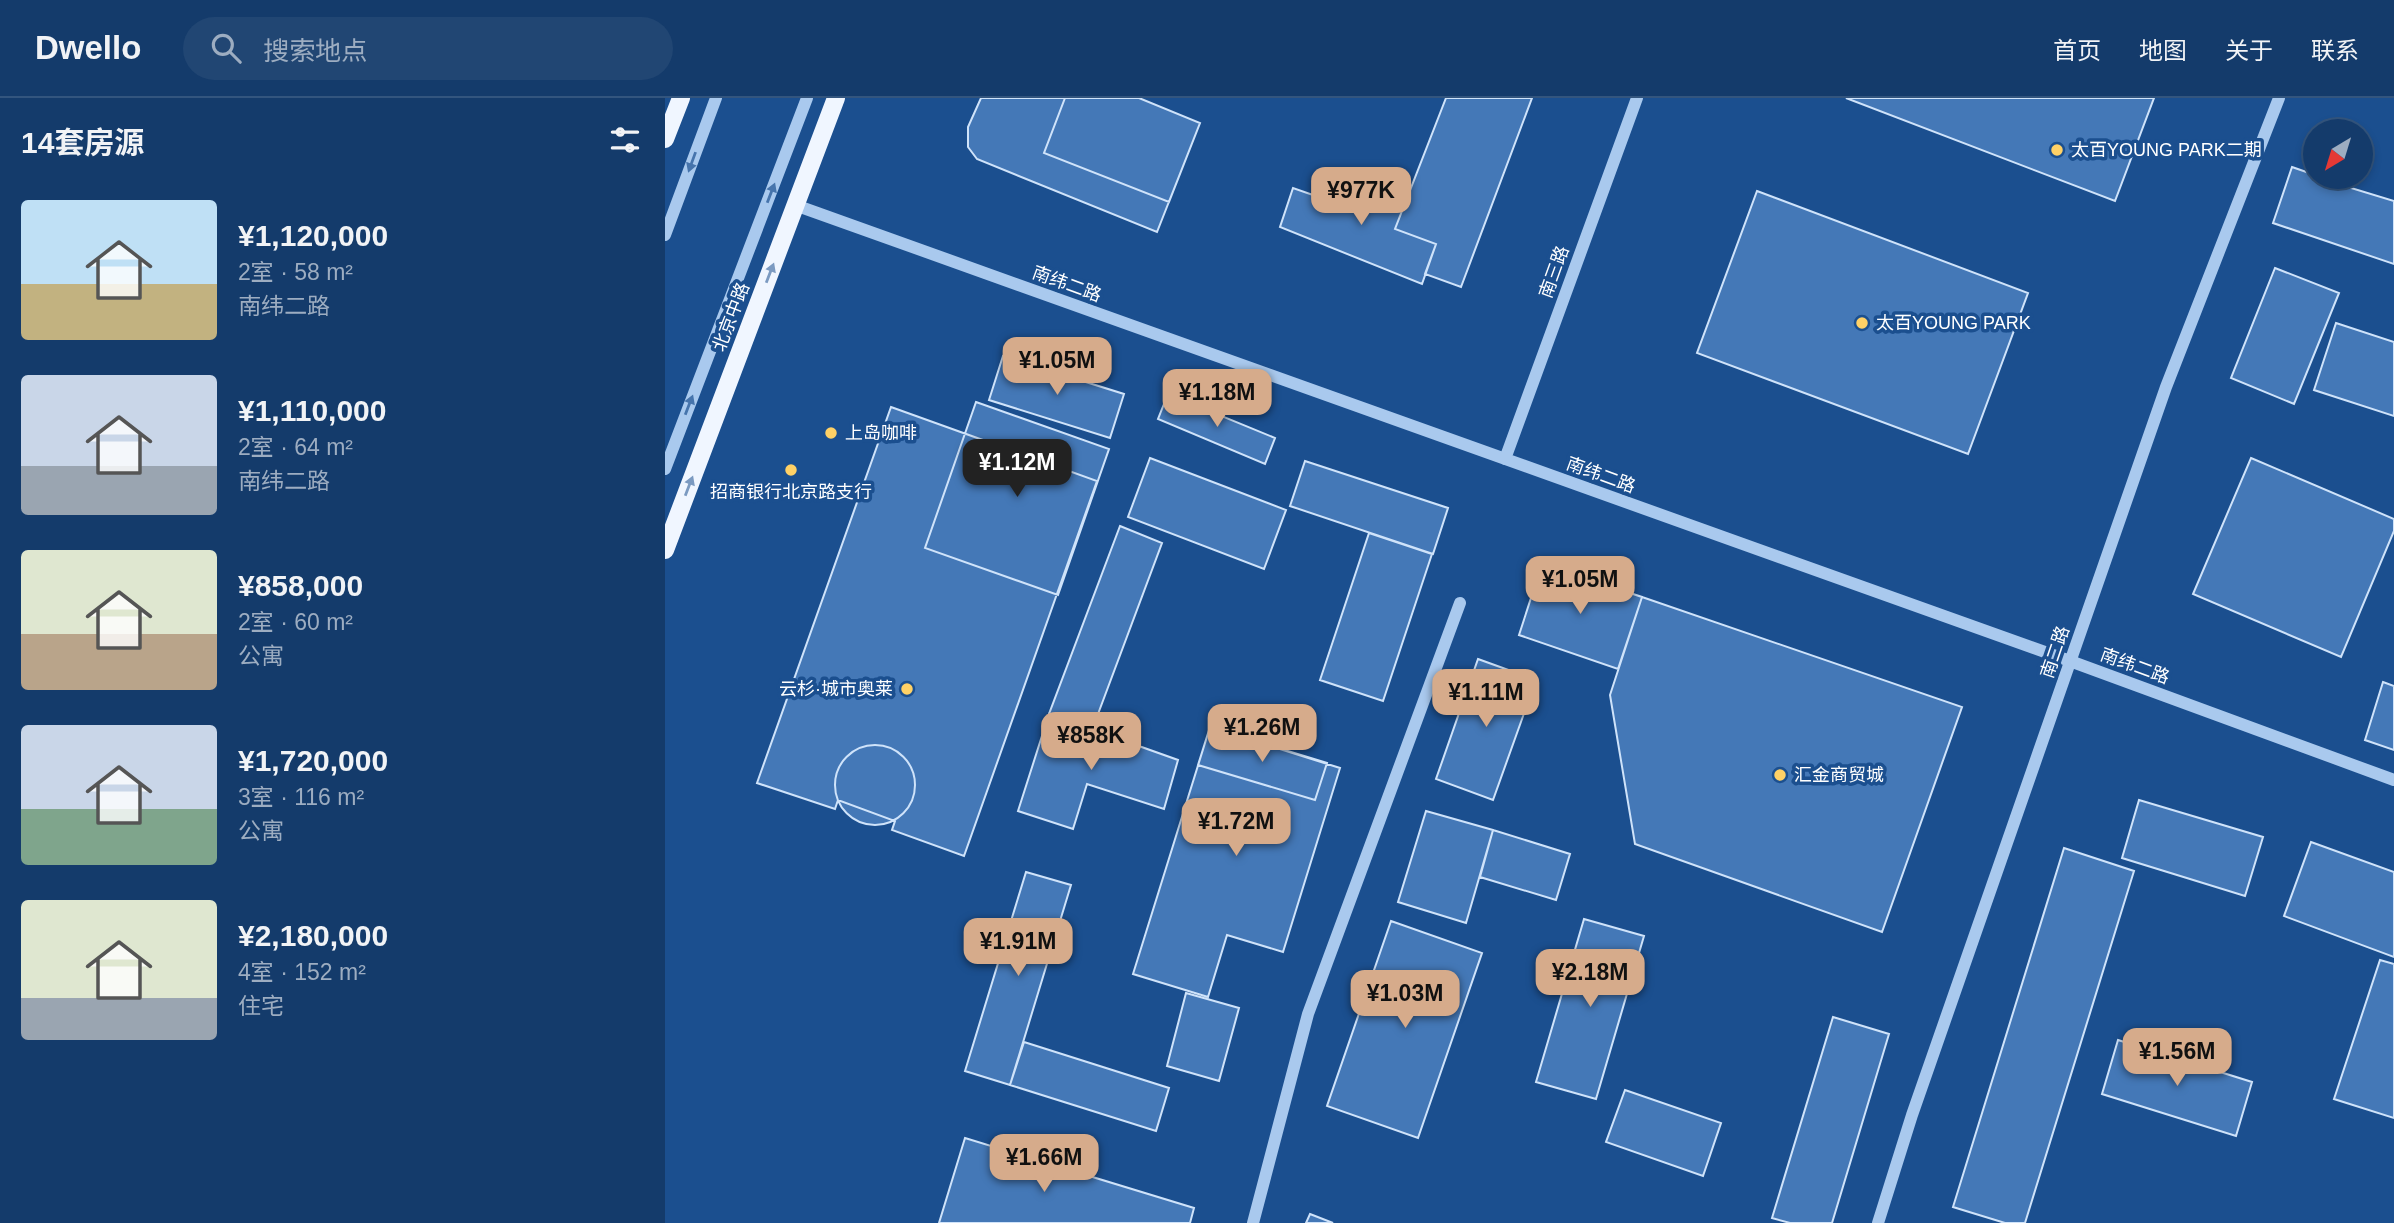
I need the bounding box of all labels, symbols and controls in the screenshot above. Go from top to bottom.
search box [183,17,673,80]
text: Dwello [35,29,141,66]
icon: search [207,29,245,67]
text: 搜索地点 [263,36,367,66]
text: 首页 [2053,37,2101,64]
text: 地图 [2139,37,2187,64]
text: 关于 [2225,37,2273,64]
text: 联系 [2311,37,2359,64]
north arrow [2303,119,2373,189]
map controls [2303,119,2373,189]
icon: filters [606,121,644,159]
text: 14套房源 [21,126,144,159]
place label: 太百YOUNG PARK二期 [2071,140,2262,160]
marker: 太百YOUNG PARK二期 [2049,142,2065,158]
one-way arrow [686,151,697,172]
pin: ¥977K [1312,167,1410,227]
text: ¥977K [1327,177,1395,203]
one-way arrow [765,182,776,203]
text: ¥1,120,000 [238,219,388,252]
icon: home [77,228,161,312]
street label: 南三路 [1535,243,1573,301]
text: 2室 · 58 m² [238,259,353,285]
street label: 南纬二路 [1030,262,1104,306]
one-way arrow [764,263,775,284]
street label: 北京中路 [709,280,753,354]
text: 南纬二路 [238,293,330,319]
place label: 太百YOUNG PARK [1876,313,2031,333]
marker: 太百YOUNG PARK [1854,315,1870,331]
pin: ¥1.05M [1000,338,1114,397]
text: ¥1.05M [1019,347,1095,373]
pin: ¥1.18M [1160,370,1274,429]
text: ¥1.18M [1179,379,1255,405]
text: ¥1,110,000 [238,394,387,427]
one-way arrow [684,395,695,416]
icon: home [77,403,161,487]
place label: 上岛咖啡 [845,423,917,443]
marker: 上岛咖啡 [823,425,839,441]
text: 2室 · 64 m² [238,434,353,460]
pin: ¥1.12M [960,440,1074,499]
text: ¥1.12M [979,449,1055,475]
street label: 南纬二路 [1564,453,1638,497]
marker: 招商银行北京路支行 [783,462,799,478]
text: 南纬二路 [238,468,330,494]
one-way arrow [684,476,695,497]
place label: 招商银行北京路支行 [710,482,872,502]
pin: ¥1.05M [1523,556,1637,616]
text: ¥1.05M [1542,566,1618,592]
text: ¥858,000 [238,569,363,602]
icon: home [77,578,161,662]
text: 2室 · 60 m² [238,609,353,635]
street label: 南二路 [2037,623,2073,681]
text: 公寓 [238,643,284,669]
street label: 南纬二路 [2098,644,2172,688]
pin: ¥1.11M [1429,670,1543,729]
place label: 云杉·城市奥莱 [779,679,893,699]
text: ¥1.11M [1448,679,1524,705]
marker: 云杉·城市奥莱 [899,681,915,697]
pin: ¥1.26M [1205,704,1319,764]
pin: ¥858K [1042,712,1140,772]
text: ¥1.26M [1224,714,1300,740]
text: ¥858K [1057,722,1125,748]
text: ¥1,720,000 [238,744,388,777]
icon: home [77,753,161,837]
place label: 汇金商贸城 [1794,765,1884,785]
marker: 汇金商贸城 [1772,767,1788,783]
text: 3室 · 116 m² [238,784,364,810]
pin: ¥1.72M [1179,798,1293,858]
text: ¥1.72M [1198,808,1274,834]
text: 公寓 [238,818,284,844]
pin: ¥1.91M [961,918,1075,978]
text: ¥2,180,000 [238,919,388,952]
icon: home [77,928,161,1012]
text: ¥1.91M [980,928,1056,954]
pin: ¥2.18M [1533,950,1647,1009]
text: 4室 · 152 m² [238,959,366,985]
text: ¥2.18M [1552,959,1628,985]
pin: ¥1.03M [1348,970,1462,1030]
text: ¥1.03M [1367,980,1443,1006]
text: 住宅 [238,993,284,1019]
pin: ¥1.56M [2120,1028,2234,1088]
text: ¥1.56M [2139,1038,2215,1064]
pin: ¥1.66M [987,1134,1101,1194]
text: ¥1.66M [1006,1144,1082,1170]

